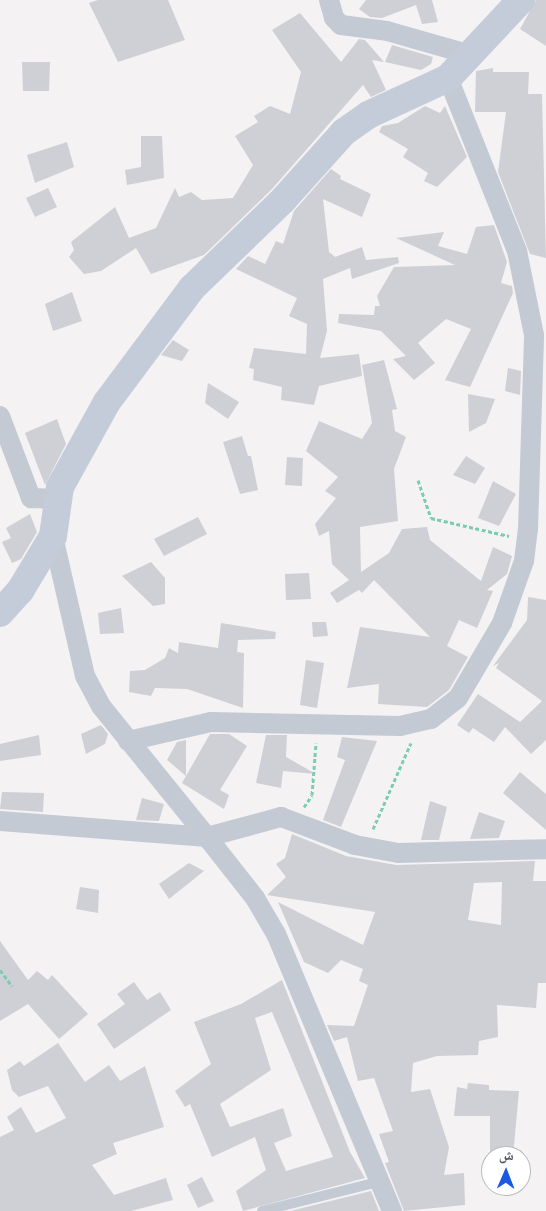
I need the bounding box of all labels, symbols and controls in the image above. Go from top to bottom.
north arrow [481,1146,531,1196]
text: ش [499,1148,514,1165]

